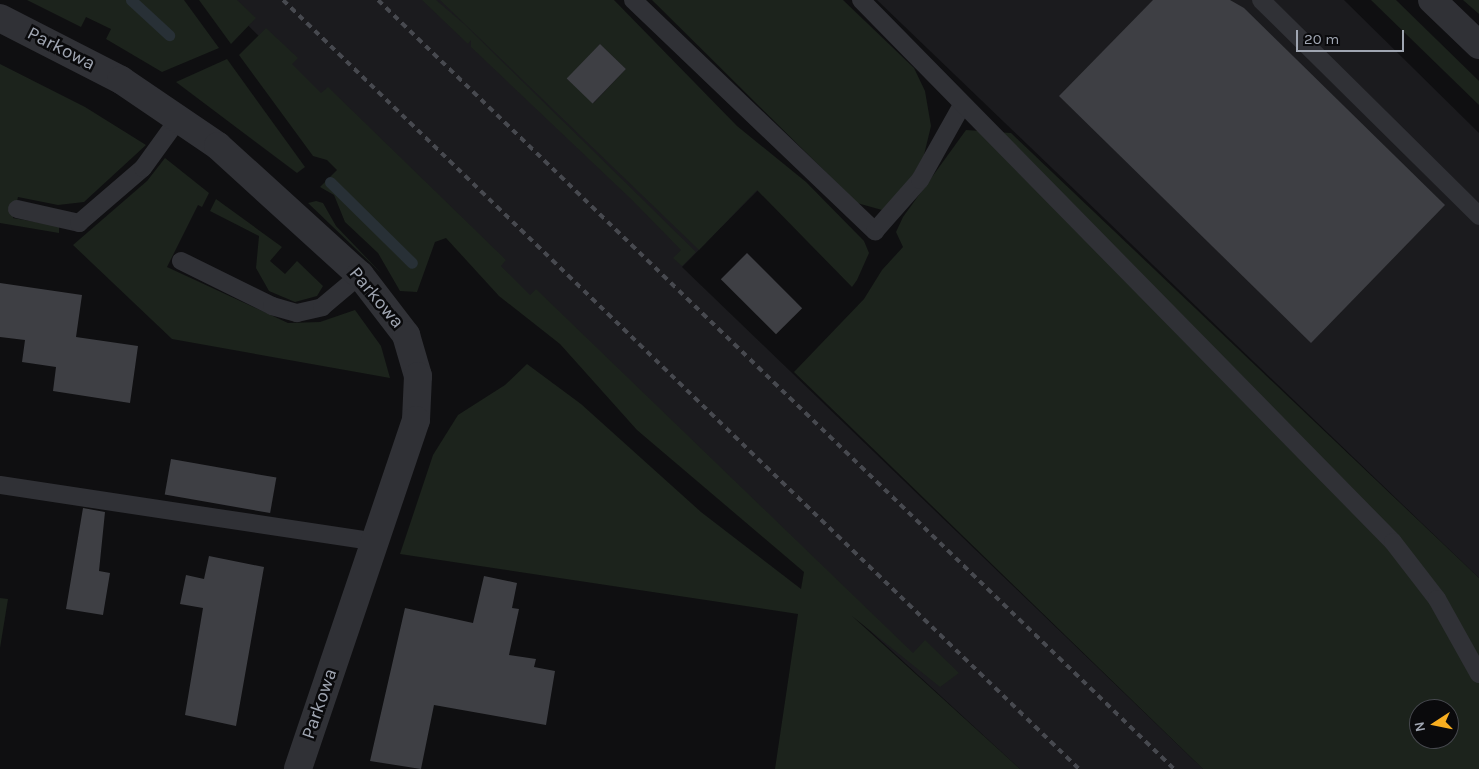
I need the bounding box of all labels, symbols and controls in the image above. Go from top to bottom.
scale bar [1299,20,1406,52]
street label: Parkowa [23,22,99,76]
text: 20 m [1304,30,1339,48]
street label: Parkowa [344,263,408,333]
street label: Parkowa [297,666,343,742]
north arrow [1409,699,1459,749]
text: N [1410,720,1429,733]

